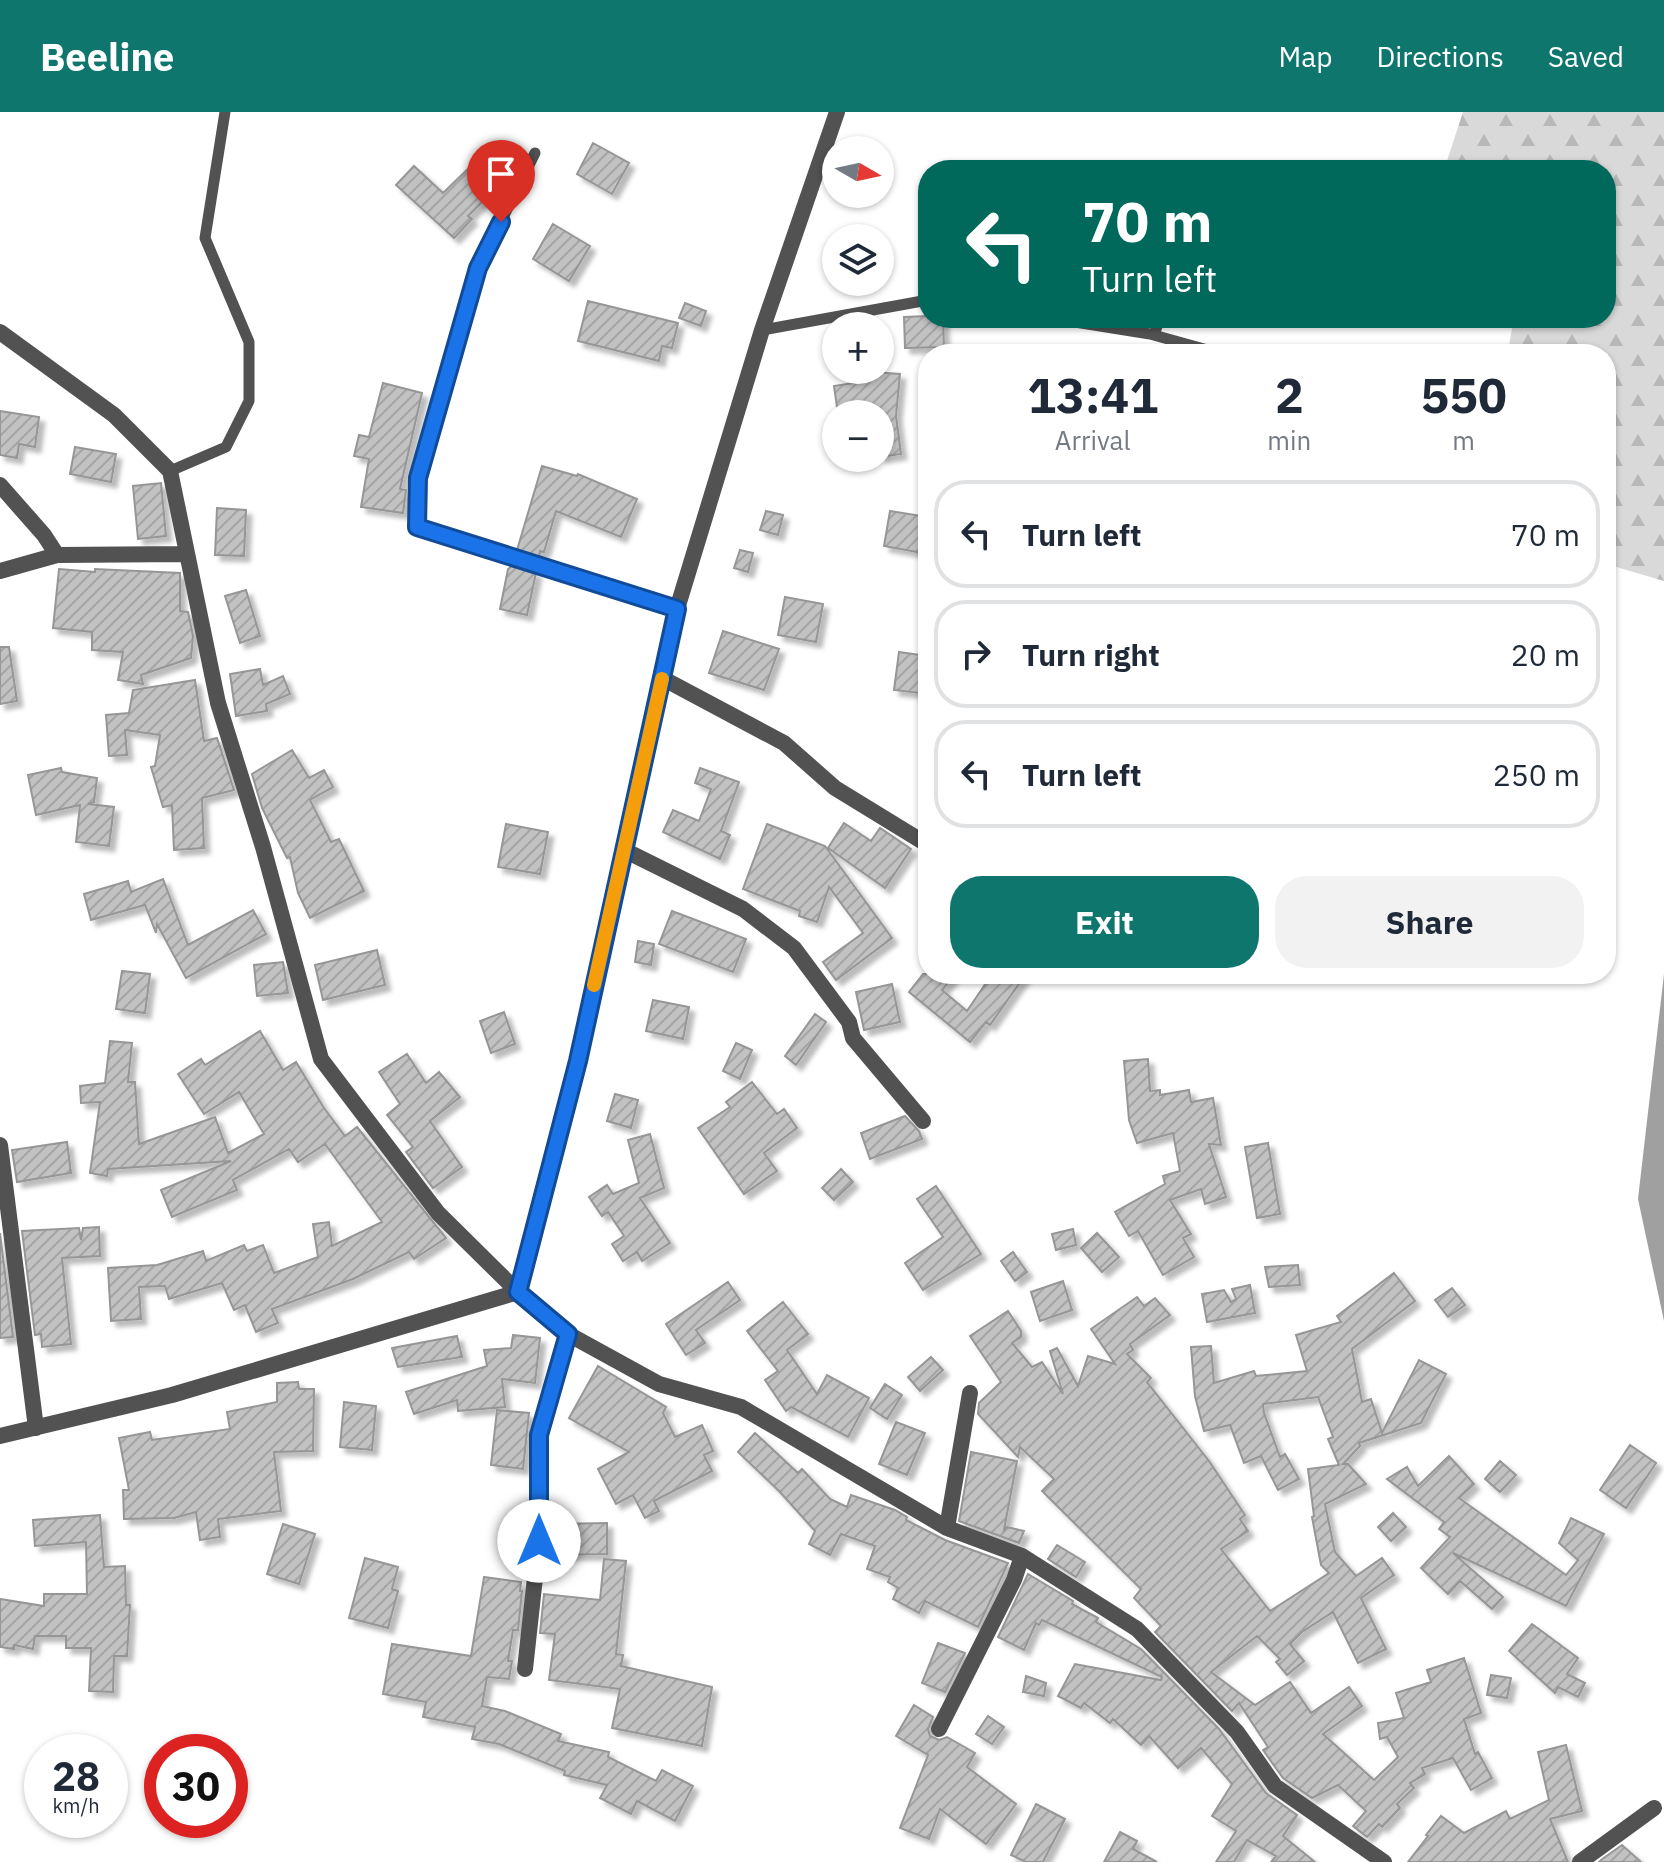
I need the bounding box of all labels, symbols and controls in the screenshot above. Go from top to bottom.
text: Beeline [40,32,174,81]
text: Map [1278,38,1332,75]
text: Directions [1376,38,1504,75]
text: Saved [1548,38,1624,75]
north arrow [822,136,894,208]
map controls [822,136,894,472]
pin [467,140,535,222]
icon: arrive [479,152,523,196]
text: 70 m [1082,185,1212,257]
icon: left [950,192,1054,296]
button: layers [822,224,894,296]
text: Turn left [1082,255,1217,302]
button: + [822,312,894,384]
text: 13:41 [1027,364,1158,426]
text: 2 [1275,364,1304,426]
text: 550 [1420,364,1507,426]
button: − [822,400,894,472]
text: Arrival [1055,423,1131,457]
text: min [1267,423,1311,457]
text: m [1452,423,1475,457]
icon: left [954,512,998,556]
text: Turn left [1022,515,1141,554]
text: 70 m [1511,515,1580,554]
icon: right [954,632,998,676]
text: Turn right [1022,635,1160,674]
text: 20 m [1511,635,1580,674]
icon: left [954,752,998,796]
text: Turn left [1022,755,1141,794]
text: 250 m [1493,755,1580,794]
button: Exit [950,876,1259,968]
button: Share [1275,876,1584,968]
position arrow [497,1499,581,1583]
speed limit sign: 30 [144,1734,248,1838]
text: 28 [52,1750,100,1802]
text: km/h [52,1792,100,1819]

